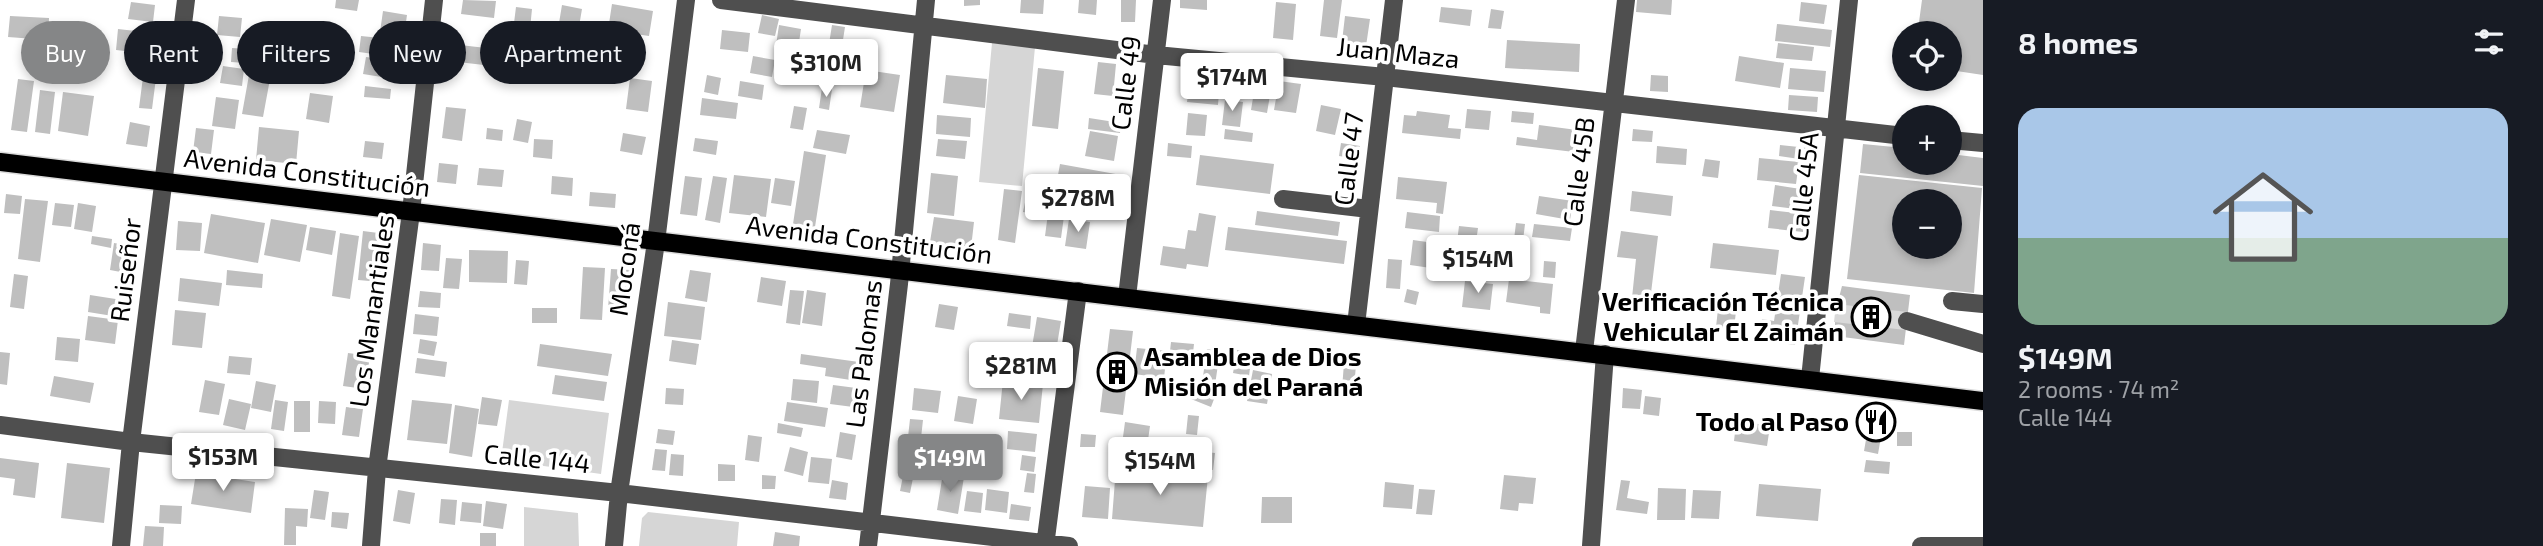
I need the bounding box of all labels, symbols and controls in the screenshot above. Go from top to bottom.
chip: Buy [21,21,110,84]
chip: Rent [124,21,223,84]
chip: Filters [237,21,355,84]
chip: New [369,21,466,84]
chip: Apartment [480,21,646,84]
map controls [1892,21,1962,259]
button: locate [1892,21,1962,91]
icon: filters [2470,23,2508,61]
text: 8 homes [2018,24,2138,60]
street label: Juan Maza [1335,30,1461,73]
street label: Calle 49 [1103,34,1146,132]
pin: $310M [777,40,875,99]
text: $310M [790,48,862,76]
pin: $174M [1183,54,1281,113]
text: $174M [1196,62,1268,90]
button: + [1892,105,1962,175]
street label: Calle 47 [1326,110,1369,207]
street label: Calle 45B [1555,115,1600,228]
street label: Calle 45A [1781,130,1824,243]
street label: Avenida Constitución [182,141,432,202]
icon: home [2200,154,2326,280]
pin: $278M [1029,174,1127,234]
text: $278M [1041,183,1115,211]
button: − [1892,189,1962,259]
street label: Avenida Constitución [744,208,994,269]
street label: Los Manantiales [342,212,399,409]
street label: Ruiseñor [103,216,146,324]
street label: Moconá [602,220,645,318]
pin: $154M [1429,236,1527,295]
text: $154M [1442,244,1514,272]
street label: Las Palomas [838,278,887,430]
place label: Verificación Técnica Vehicular El Zaimán [1602,285,1844,346]
building icon: Verificación Técnica Vehicular El Zaimán [1850,296,1892,338]
text: $149M [2018,339,2113,375]
place label: Asamblea de Dios Misión del Paraná [1144,340,1363,401]
pin: $281M [972,342,1070,402]
text: $281M [985,351,1057,379]
building icon: Asamblea de Dios Misión del Paraná [1096,351,1138,393]
text: 2 rooms · 74 m² [2018,375,2179,403]
restaurant icon: Todo al Paso [1855,401,1897,443]
text: Calle 144 [2018,403,2112,431]
place label: Todo al Paso [1696,405,1849,436]
pin: $153M [174,434,272,493]
pin: $149M [901,434,999,494]
street label: Calle 144 [483,437,592,478]
pin: $154M [1111,438,1209,497]
text: $153M [188,442,258,470]
text: $149M [914,443,986,471]
text: $154M [1124,446,1196,474]

